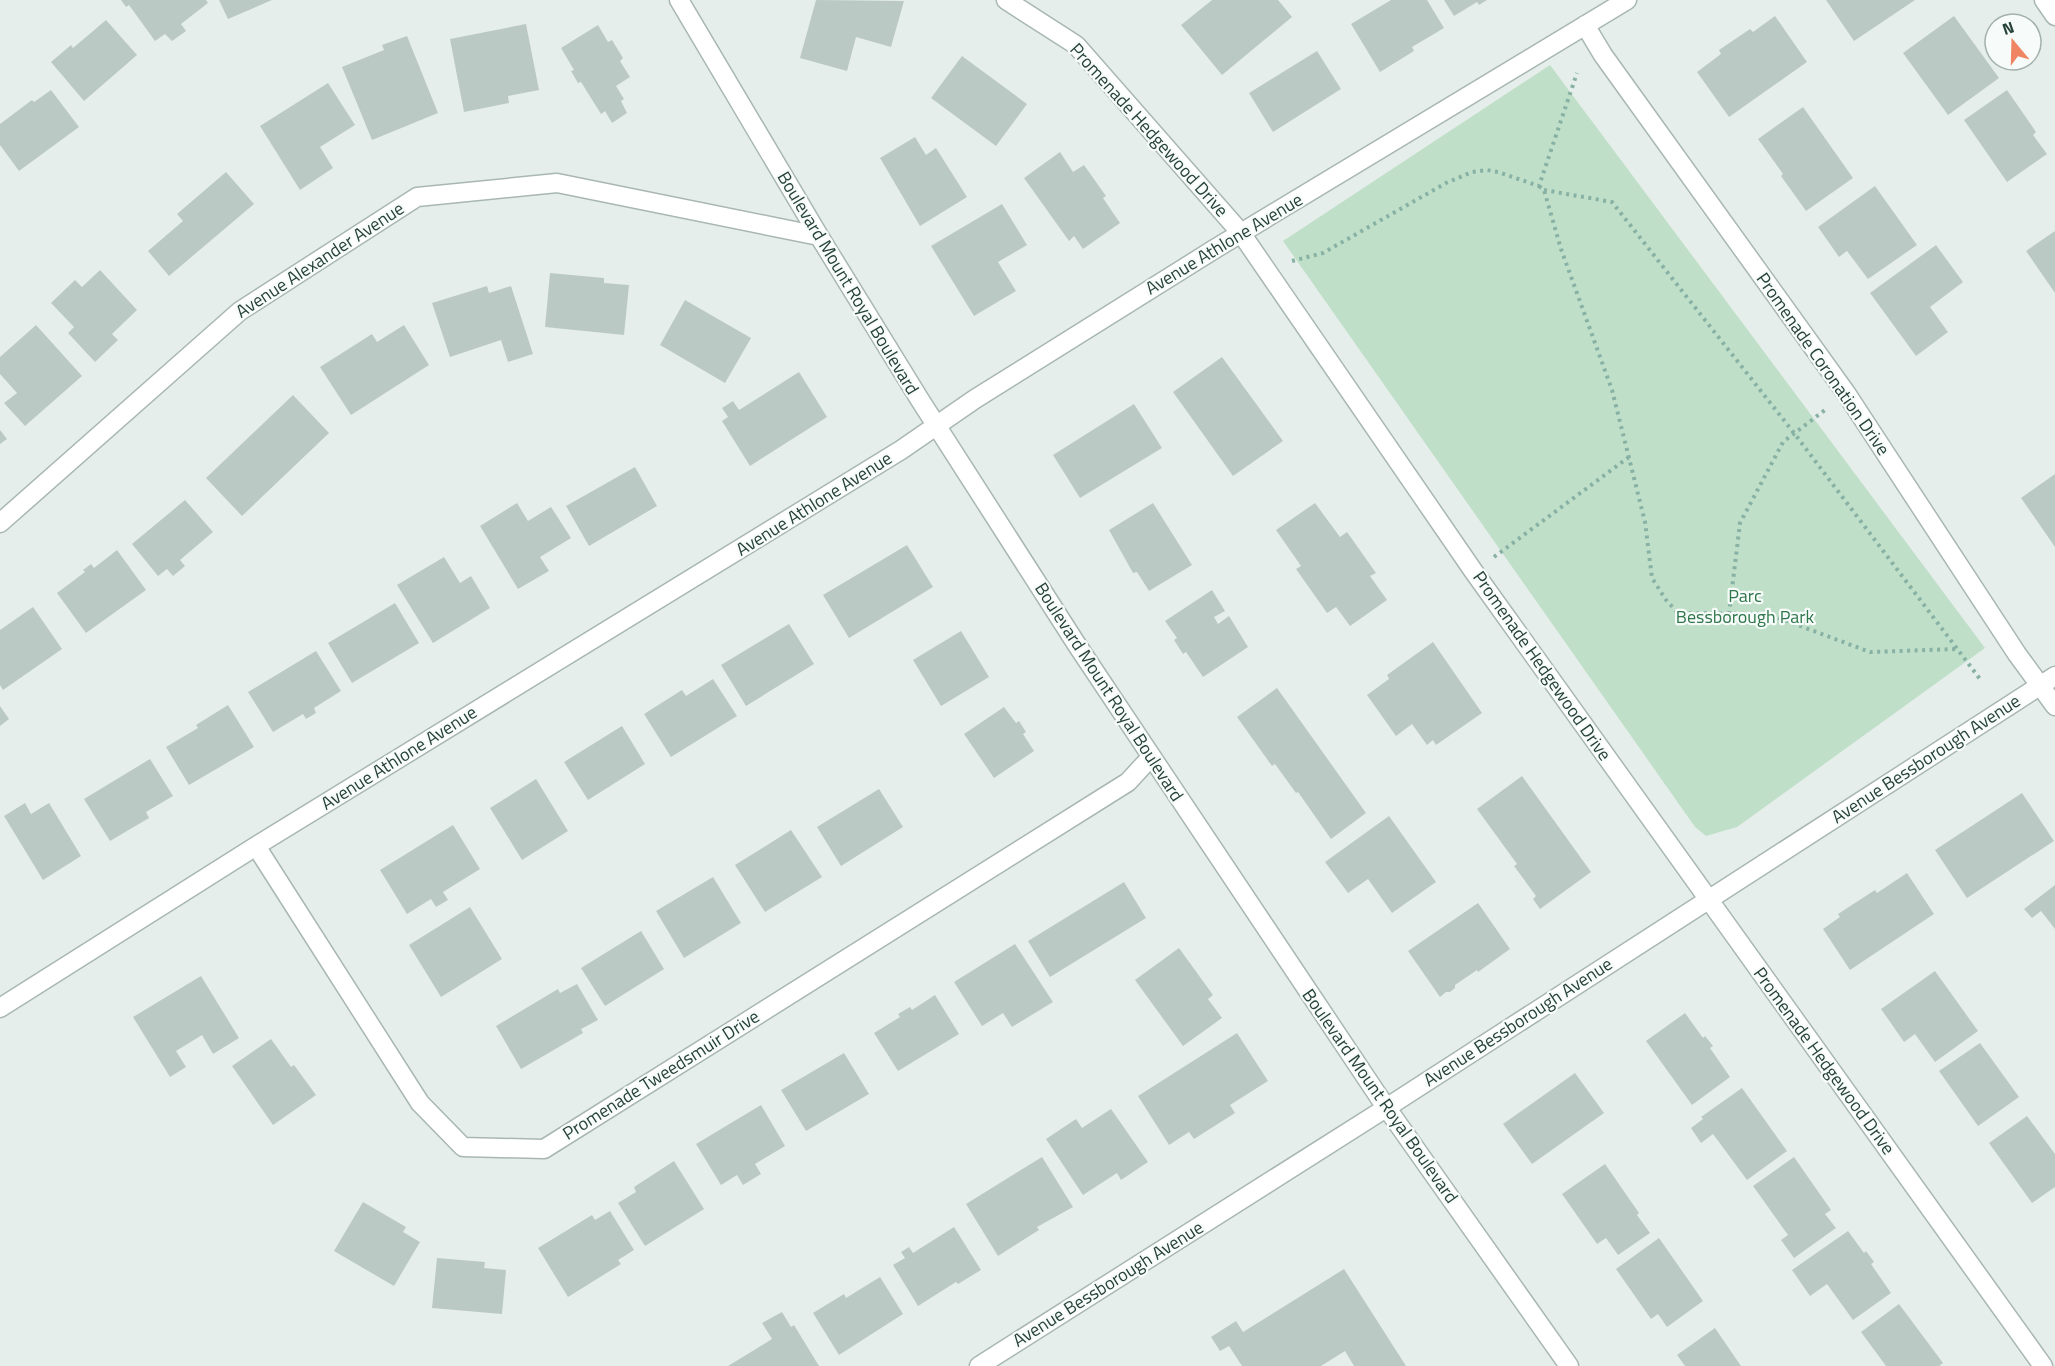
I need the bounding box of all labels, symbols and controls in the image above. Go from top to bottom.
north arrow [1983,12,2043,72]
text: N [1999,15,2017,41]
street label: Promenade Hedgewood Drive [1064,37,1235,223]
street label: Boulevard Mount Royal Boulevard [771,166,926,400]
street label: Avenue Athlone Avenue [1140,186,1308,301]
street label: Avenue Alexander Avenue [230,195,409,324]
street label: Promenade Coronation Drive [1750,267,1897,461]
street label: Avenue Athlone Avenue [731,445,897,563]
street label: Promenade Hedgewood Drive [1467,565,1618,766]
street label: Boulevard Mount Royal Boulevard [1028,577,1191,807]
park label: Parc Bessborough Park [1676,582,1815,630]
street label: Avenue Bessborough Avenue [1826,687,2026,830]
street label: Avenue Athlone Avenue [316,699,482,817]
street label: Avenue Bessborough Avenue [1418,950,1618,1093]
street label: Promenade Hedgewood Drive [1747,961,1902,1160]
street label: Boulevard Mount Royal Boulevard [1296,983,1465,1208]
street label: Promenade Tweedsmuir Drive [557,1003,764,1146]
street label: Avenue Bessborough Avenue [1007,1214,1208,1353]

